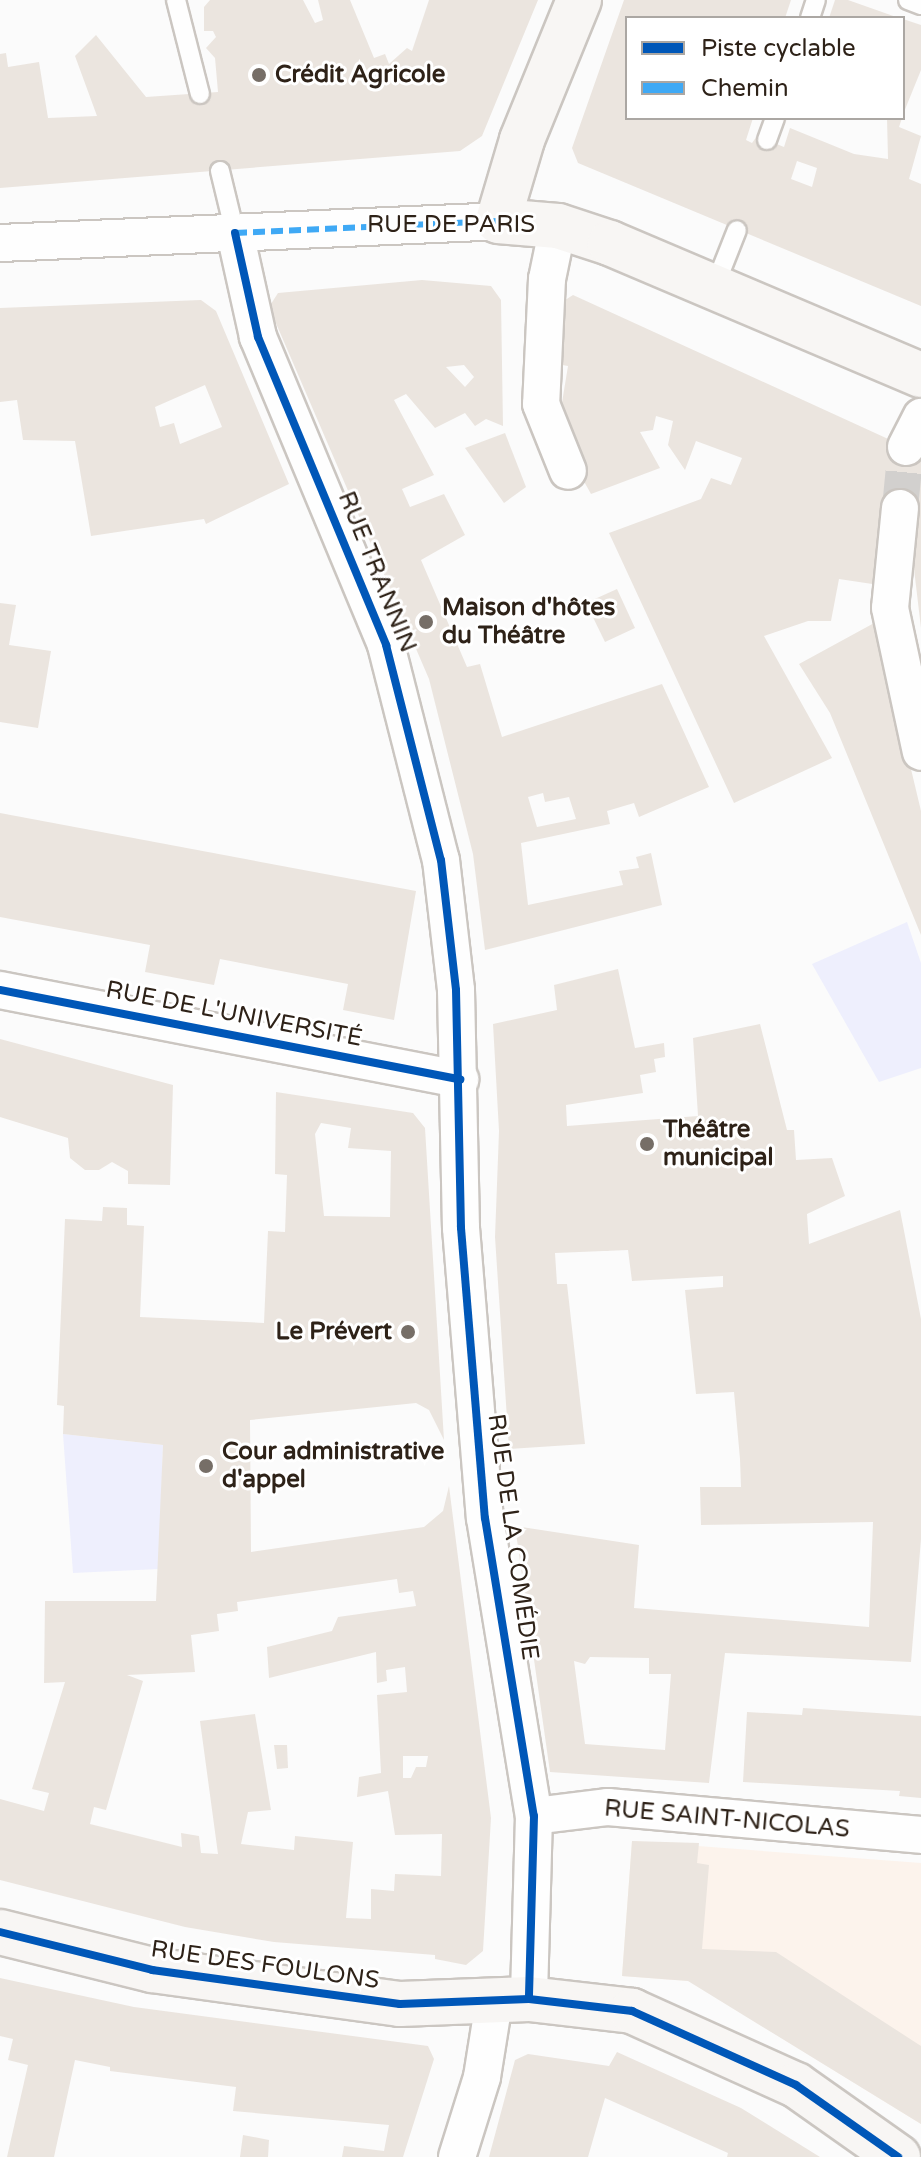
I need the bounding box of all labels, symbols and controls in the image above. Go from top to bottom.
legend [625,16,905,120]
text: Piste cyclable [701,34,856,63]
place label: Crédit Agricole [275,61,445,89]
marker: Crédit Agricole [250,66,268,84]
text: Chemin [701,74,789,103]
street label: RUE DE PARIS [367,211,535,239]
street label: RUE TRANNIN [332,487,422,657]
place label: Maison d'hôtes du Théâtre [442,594,615,650]
marker: Maison d'hôtes du Théâtre [417,613,435,631]
street label: RUE DE L'UNIVERSITÉ [103,975,365,1053]
place label: Théâtre municipal [663,1116,774,1172]
marker: Théâtre municipal [638,1135,656,1153]
place label: Le Prévert [276,1318,392,1346]
marker: Le Prévert [399,1323,417,1341]
street label: RUE DE LA COMÉDIE [481,1412,545,1662]
place label: Cour administrative d'appel [222,1438,444,1494]
marker: Cour administrative d'appel [197,1457,215,1475]
street label: RUE SAINT-NICOLAS [603,1794,851,1844]
street label: RUE DES FOULONS [149,1935,381,1995]

